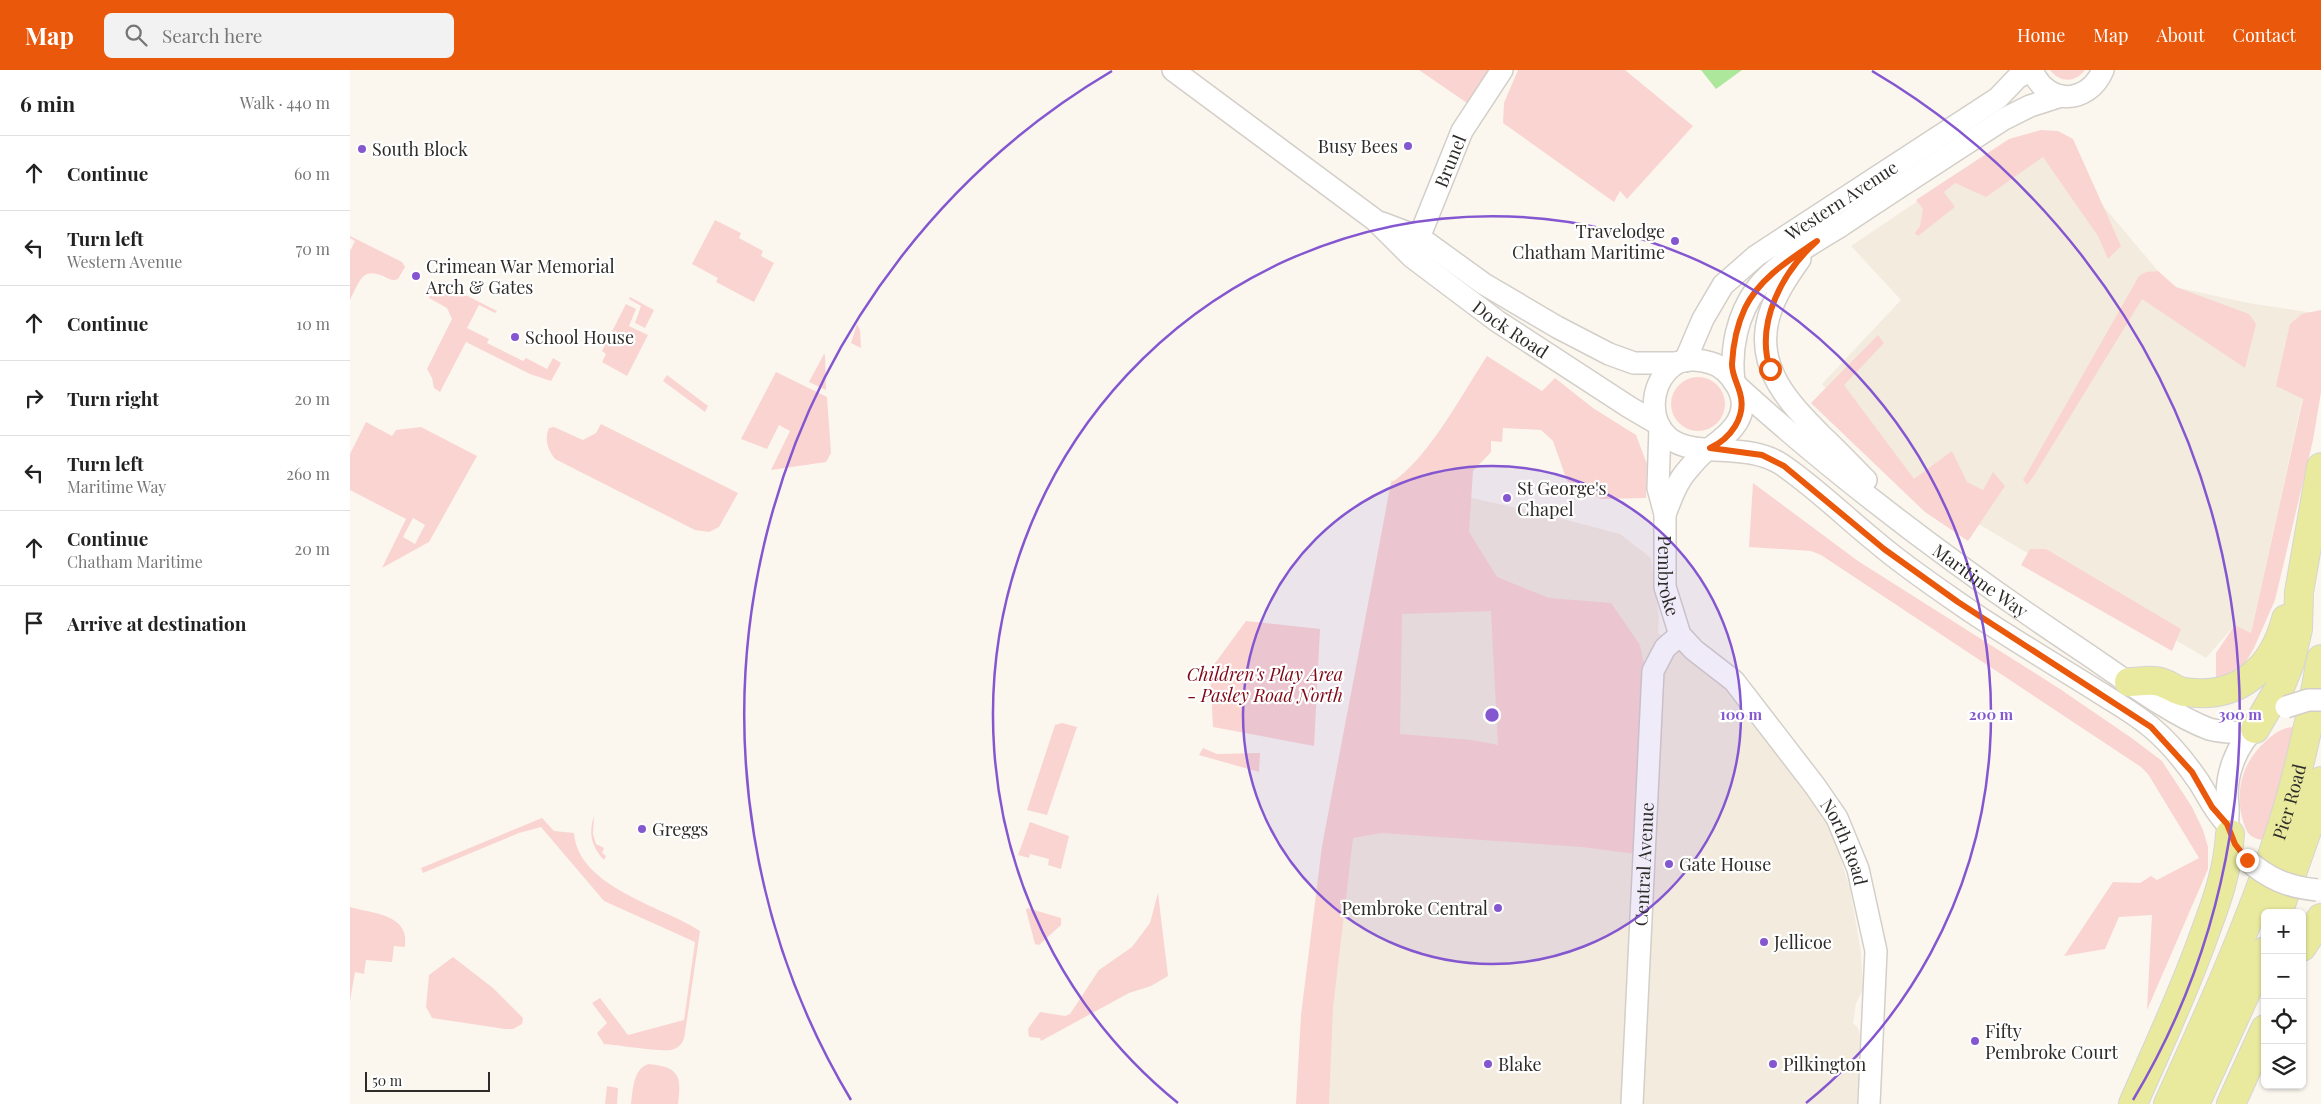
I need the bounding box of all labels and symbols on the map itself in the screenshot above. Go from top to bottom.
street label: Brunel [1429,131,1471,191]
place label: Busy Bees [1318,134,1398,158]
place label: South Block [372,137,468,161]
marker: Busy Bees [1402,140,1414,152]
marker: South Block [356,143,368,155]
street label: Western Avenue [1780,155,1902,246]
place label: Travelodge Chatham Maritime [1512,219,1665,264]
marker: Travelodge Chatham Maritime [1669,235,1681,247]
place label: Crimean War Memorial Arch & Gates [425,254,615,299]
marker: Crimean War Memorial Arch & Gates [410,270,422,282]
street label: Dock Road [1468,295,1553,364]
place label: School House [525,325,634,349]
marker: School House [509,331,521,343]
route start [1759,358,1782,381]
place label: St George's Chapel [1517,476,1607,521]
marker: St George's Chapel [1501,492,1513,504]
street label: Pembroke [1653,535,1685,619]
street label: Maritime Way [1928,538,2033,623]
park label: Children's Play Area - Pasley Road North [1187,662,1343,707]
text: 100 m [1720,704,1763,724]
text: 200 m [1969,704,2014,724]
text: 300 m [2218,704,2262,724]
centre of rings [1483,706,1501,724]
street label: Pier Road [2266,761,2311,843]
street label: North Road [1815,794,1873,888]
street label: Central Avenue [1629,802,1659,927]
place label: Greggs [652,817,708,841]
marker: Greggs [636,823,648,835]
route end [2236,849,2259,872]
place label: Gate House [1679,852,1771,876]
marker: Gate House [1663,858,1675,870]
place label: Pembroke Central [1341,896,1488,920]
marker: Pembroke Central [1492,902,1504,914]
place label: Jellicoe [1773,930,1832,954]
marker: Jellicoe [1758,936,1770,948]
place label: Fifty Pembroke Court [1985,1019,2119,1064]
marker: Fifty Pembroke Court [1969,1035,1981,1047]
place label: Blake [1498,1052,1542,1076]
place label: Pilkington [1783,1052,1866,1076]
marker: Blake [1482,1058,1494,1070]
marker: Pilkington [1767,1058,1779,1070]
scale bar [365,1069,490,1092]

